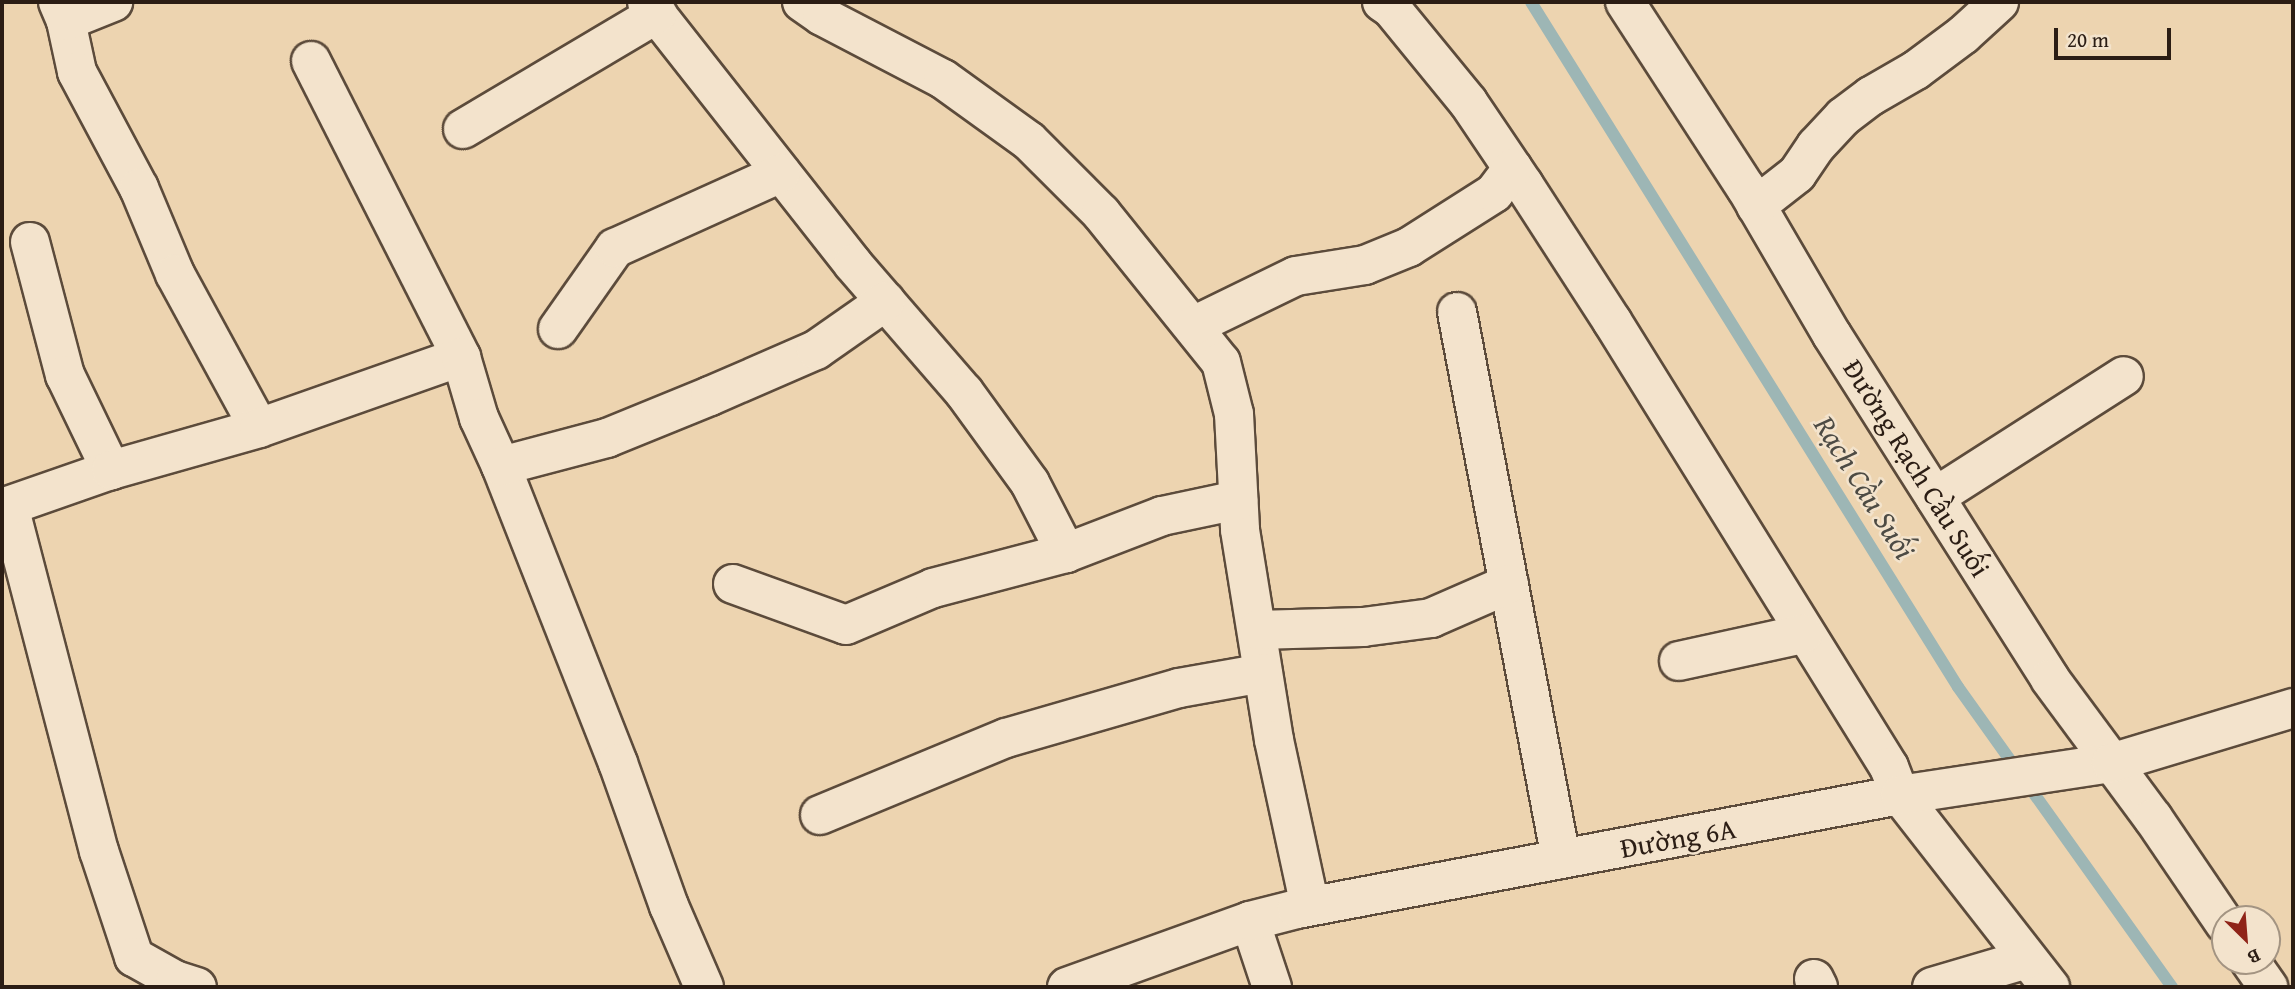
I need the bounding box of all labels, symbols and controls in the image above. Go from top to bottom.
scale bar [2057,14,2174,58]
text: 20 m [2067,24,2109,55]
street label: Đường Rạch Cầu Suối [1836,353,1998,583]
water label: Rạch Cầu Suối [1807,409,1923,565]
street label: Đường 6A [1618,811,1738,865]
north arrow [2211,905,2281,975]
text: B [2243,942,2265,972]

